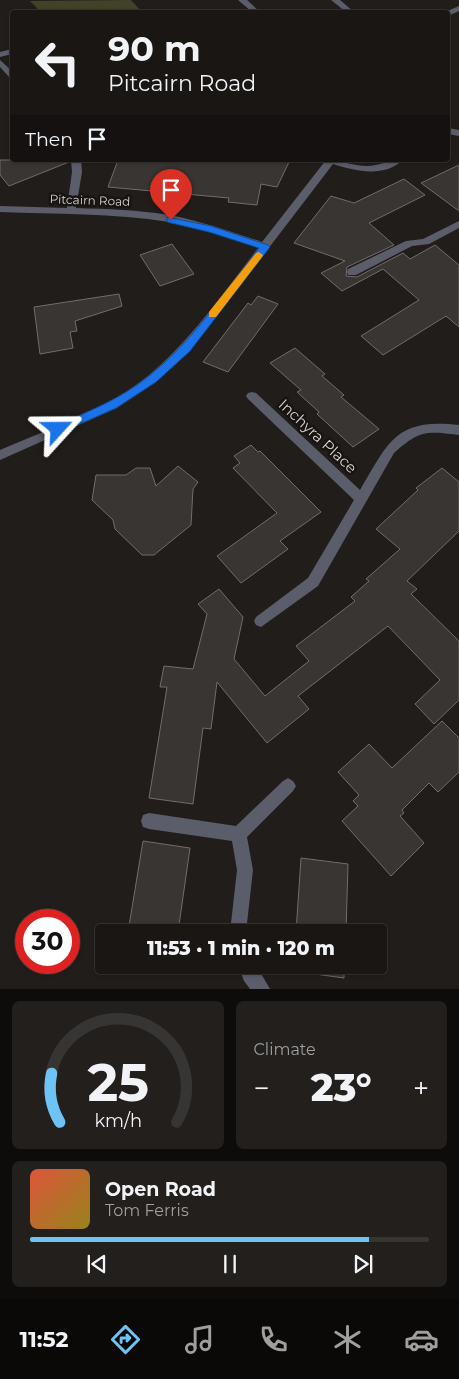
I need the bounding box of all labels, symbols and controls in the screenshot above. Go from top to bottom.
text: 90 m [108,27,201,70]
icon: left [25,30,90,95]
text: Pitcairn Road [108,70,256,97]
icon: arrive [83,125,111,153]
text: Then [25,128,73,151]
pin [150,169,192,220]
icon: arrive [157,176,185,204]
street label: Pitcairn Road [49,191,131,209]
street label: Inchyra Place [275,395,361,477]
position arrow [31,402,83,454]
speed limit sign: 30 [15,909,80,974]
text: 11:53 · 1 min · 120 m [147,937,335,960]
text: Climate [254,1040,316,1059]
text: 25 [87,1051,149,1114]
text: 23° [311,1064,372,1111]
text: − [254,1071,270,1105]
text: + [413,1071,429,1105]
text: km/h [94,1110,142,1131]
text: Open Road [105,1178,216,1201]
text: Tom Ferris [105,1201,189,1220]
icon: previous [83,1250,111,1278]
icon: pause [216,1250,244,1278]
icon: next [349,1250,377,1278]
icon: directions [108,1322,143,1357]
icon: music [182,1322,217,1357]
icon: phone [256,1322,291,1357]
icon: climate [330,1322,365,1357]
icon: car [404,1322,439,1357]
text: 11:52 [20,1326,69,1353]

